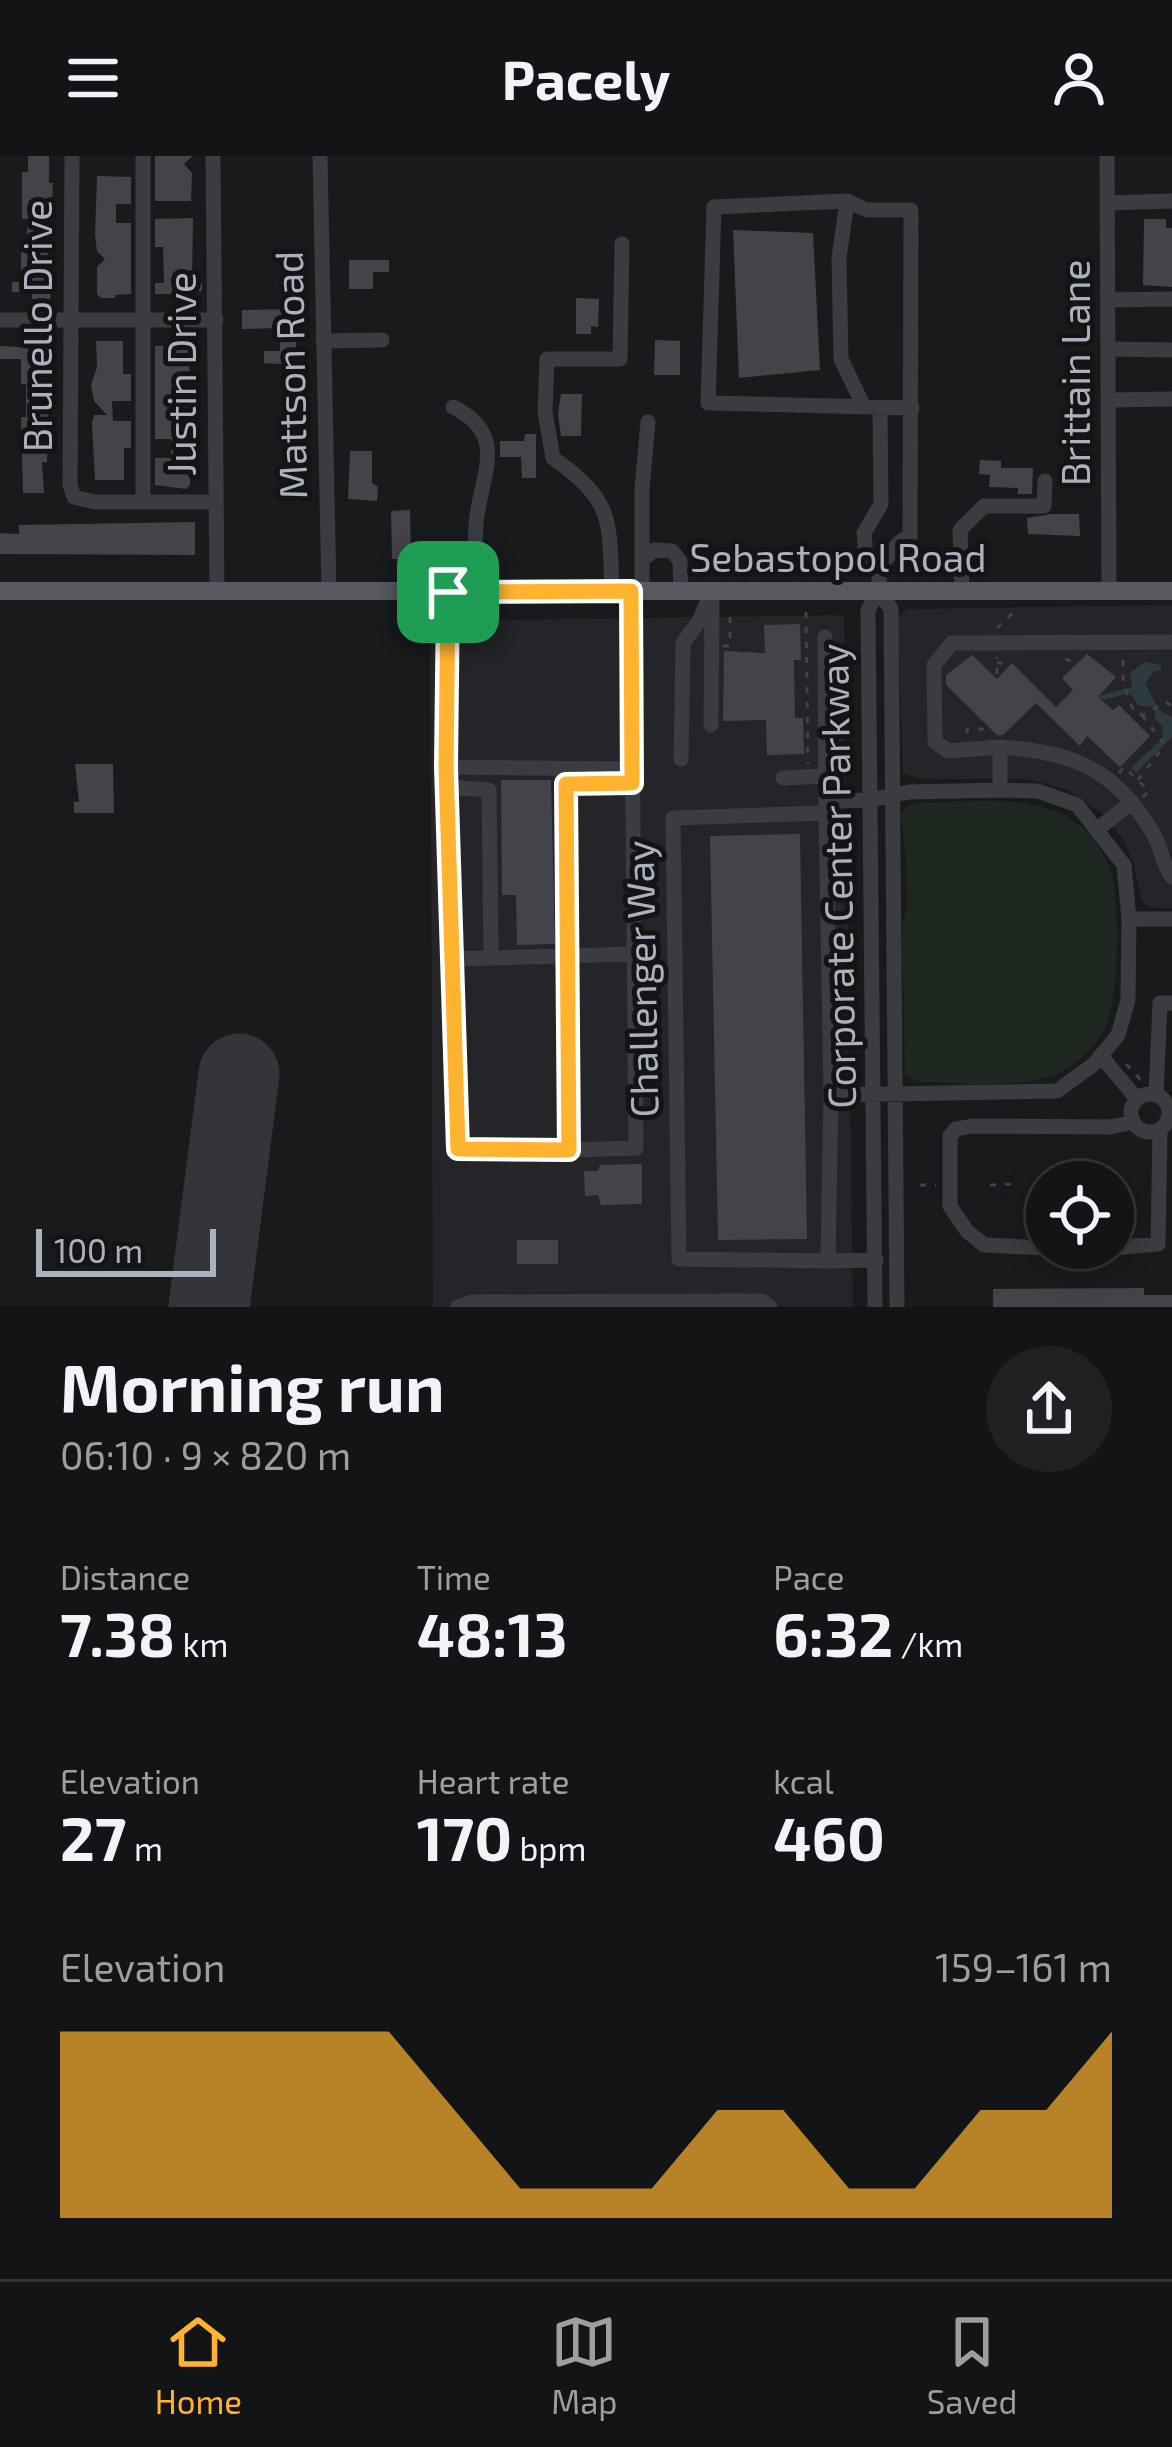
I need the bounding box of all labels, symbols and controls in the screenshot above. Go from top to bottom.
icon: menu [60,45,126,111]
icon: person [1046,45,1112,111]
text: Pacely [502,46,670,111]
street label: Brunello Drive [13,200,60,452]
street label: Mattson Road [264,250,315,500]
street label: Brittain Lane [1051,260,1098,486]
street label: Justin Drive [157,272,204,476]
street label: Sebastopol Road [689,533,987,580]
pin [397,541,499,643]
icon: arrive [415,559,481,625]
street label: Corporate Center Parkway [809,643,864,1109]
street label: Challenger Way [615,840,666,1118]
map controls [1026,1161,1134,1269]
button: locate [1026,1161,1134,1269]
scale bar [36,1223,216,1276]
text: 100 m [54,1230,143,1270]
text: Morning run [60,1346,445,1425]
button: share [986,1346,1112,1472]
text: 06:10 · 9 × 820 m [60,1431,351,1478]
text: Distance [60,1557,190,1597]
text: Time [417,1557,491,1597]
text: Pace [773,1557,844,1597]
text: 7.38 [60,1597,175,1669]
text: 48:13 [417,1597,568,1669]
text: 6:32 [773,1597,893,1669]
text: km [175,1624,228,1664]
text: /km [893,1624,963,1664]
text: Elevation [60,1761,200,1801]
text: Heart rate [417,1761,569,1801]
text: kcal [773,1761,834,1801]
text: 27 [60,1801,127,1873]
text: 170 [417,1801,512,1873]
text: 460 [773,1801,885,1873]
text: m [127,1828,163,1868]
text: bpm [512,1828,586,1868]
text: Elevation [60,1943,225,1990]
text: 159–161 m [935,1943,1112,1990]
tab: Home [155,2309,242,2421]
tab: Map [551,2309,618,2421]
tab: Saved [927,2309,1017,2421]

